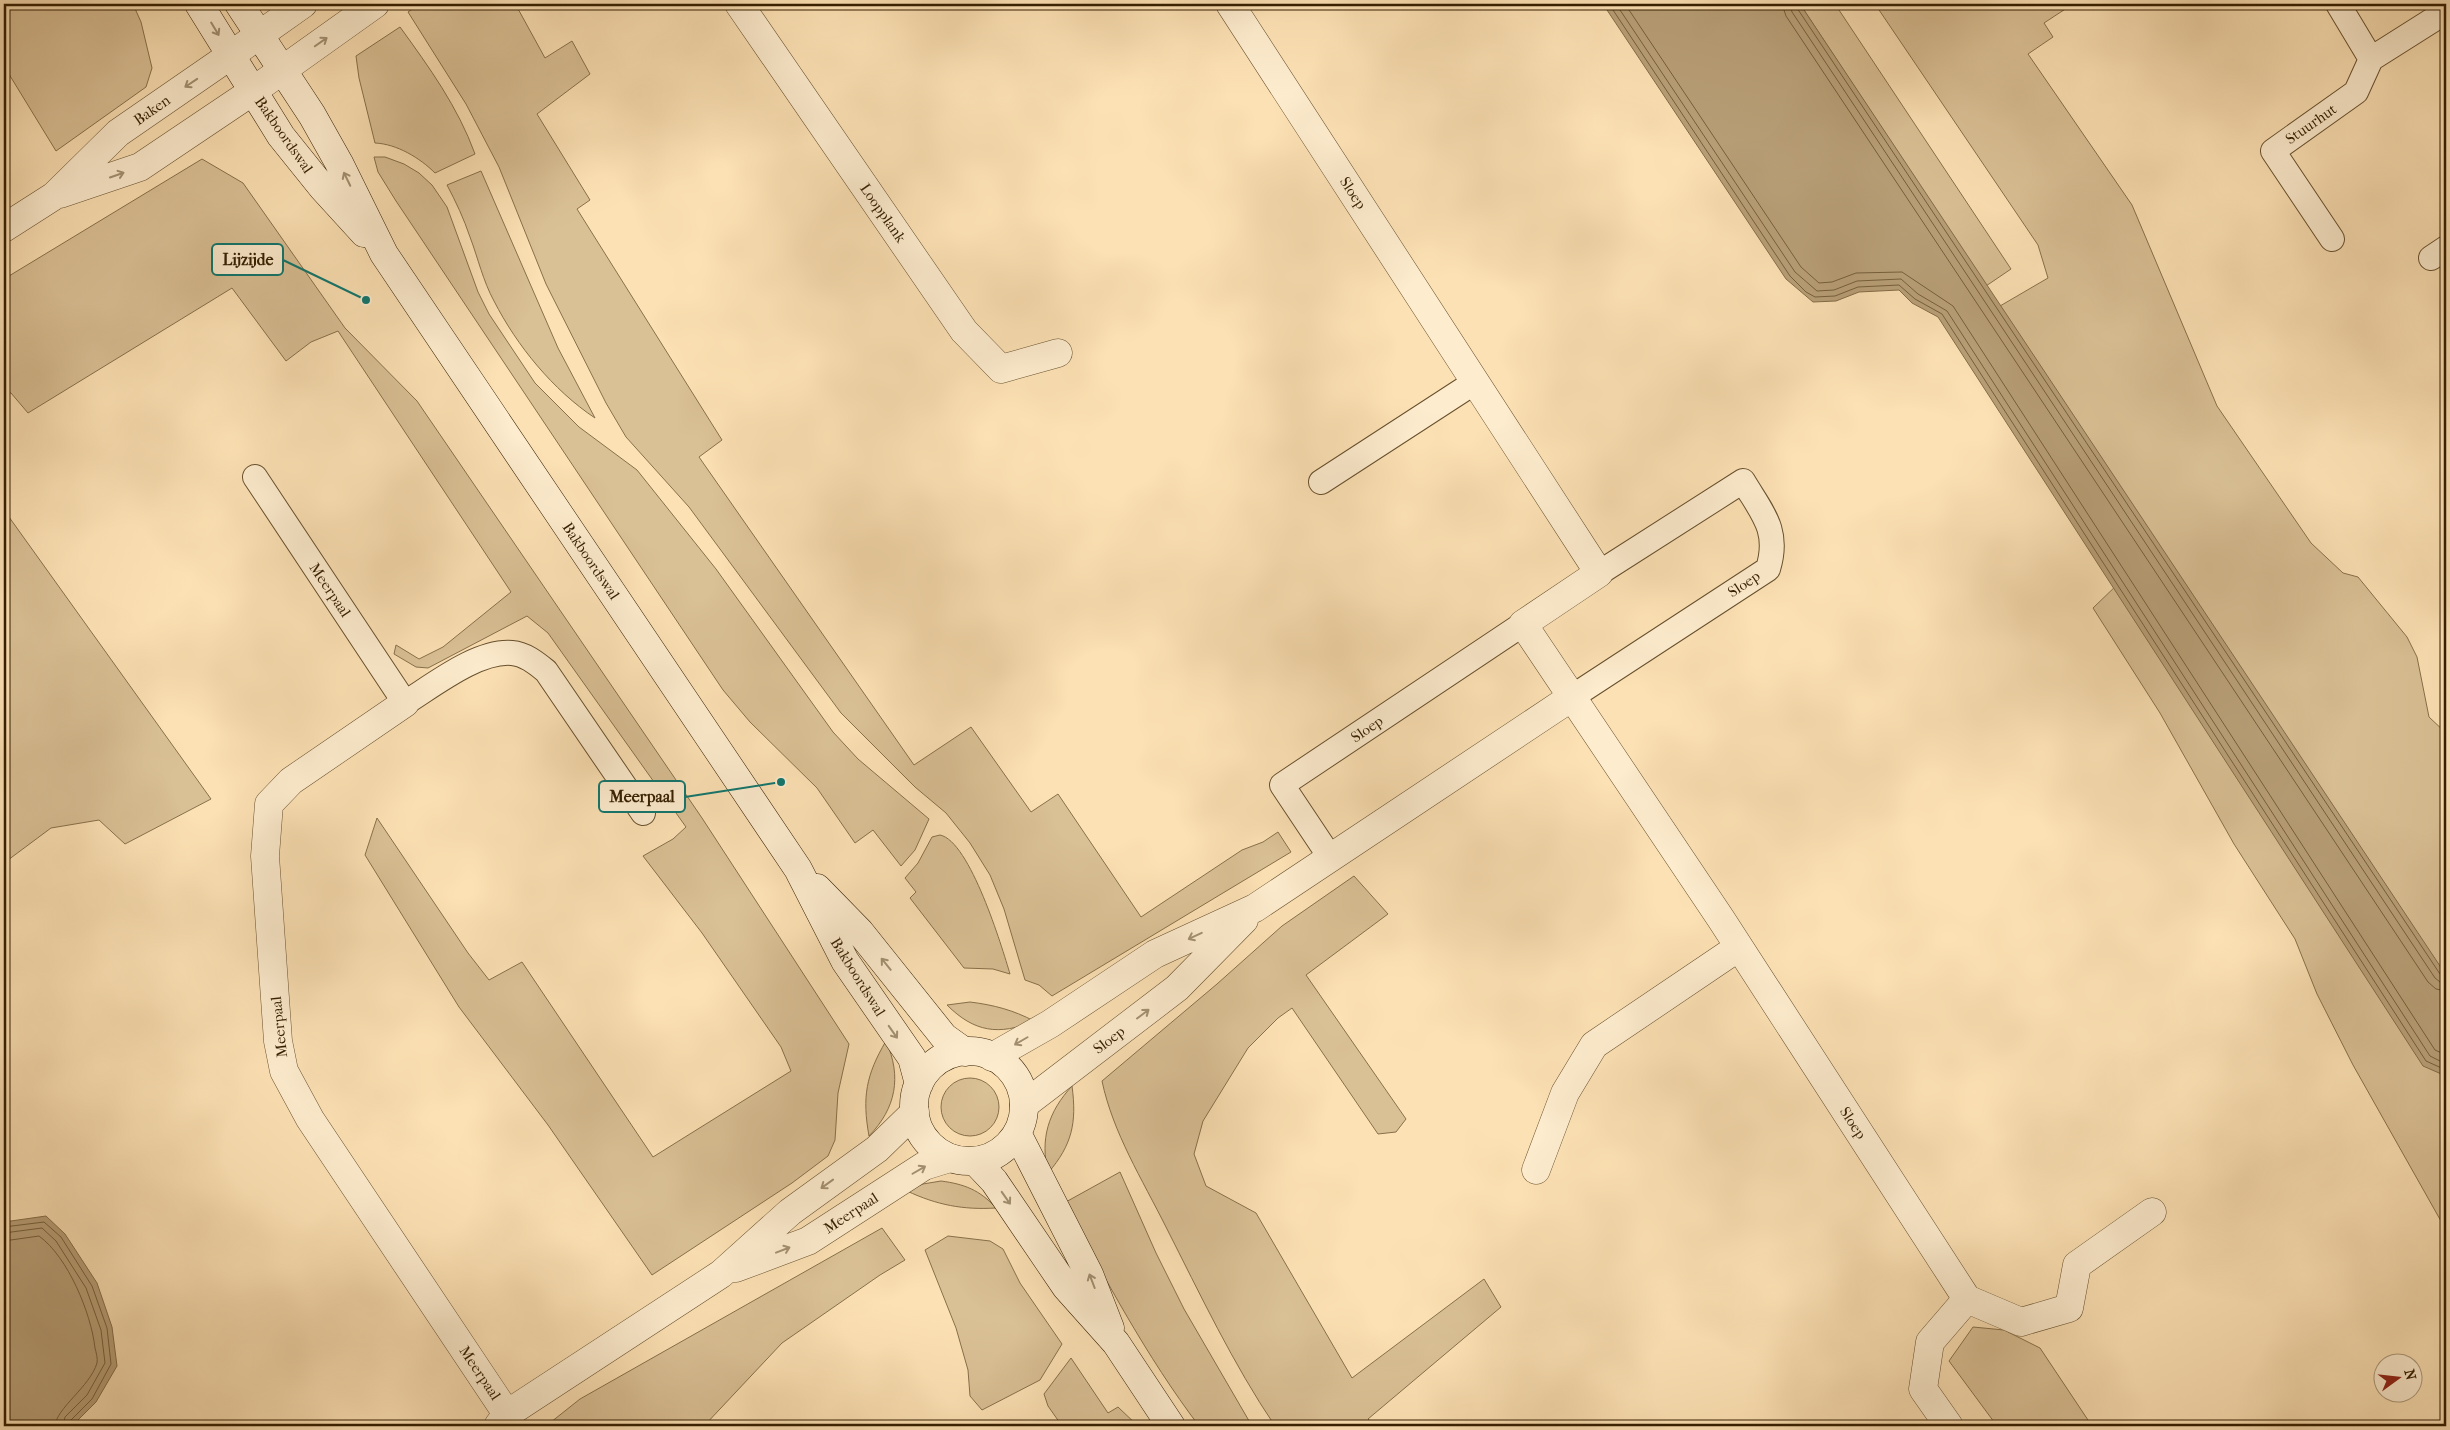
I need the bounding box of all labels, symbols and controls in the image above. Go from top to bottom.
one-way arrow [211,22,221,36]
one-way arrow [314,37,328,47]
one-way arrow [184,78,198,88]
street label: Baken [130,91,174,129]
street label: Bakboordswal [251,93,317,177]
street label: Stuurhut [2282,100,2341,148]
one-way arrow [108,169,124,179]
one-way arrow [342,172,351,187]
street label: Sloep [1336,173,1370,213]
street label: Loopplank [856,180,910,246]
callout: Lijzijde [212,244,283,275]
text: Lijzijde [223,250,273,269]
street label: Bakboordswal [559,519,623,603]
street label: Meerpaal [305,560,355,620]
street label: Sloep [1724,567,1764,601]
street label: Sloep [1347,712,1387,746]
callout: Meerpaal [599,781,685,812]
text: Meerpaal [608,787,675,807]
one-way arrow [1188,932,1203,941]
street label: Bakboordswal [827,934,889,1020]
one-way arrow [880,958,891,971]
street label: Meerpaal [267,996,291,1058]
one-way arrow [1136,1009,1150,1019]
street label: Sloep [1090,1022,1128,1058]
one-way arrow [888,1025,898,1039]
one-way arrow [1015,1037,1029,1047]
street label: Sloep [1836,1103,1870,1143]
one-way arrow [911,1165,926,1175]
one-way arrow [821,1179,835,1190]
street label: Meerpaal [820,1189,882,1237]
one-way arrow [1001,1191,1011,1205]
one-way arrow [775,1245,790,1254]
one-way arrow [1087,1274,1096,1290]
street label: Meerpaal [455,1343,505,1403]
north arrow [2372,1352,2422,1402]
text: N [2400,1367,2420,1382]

